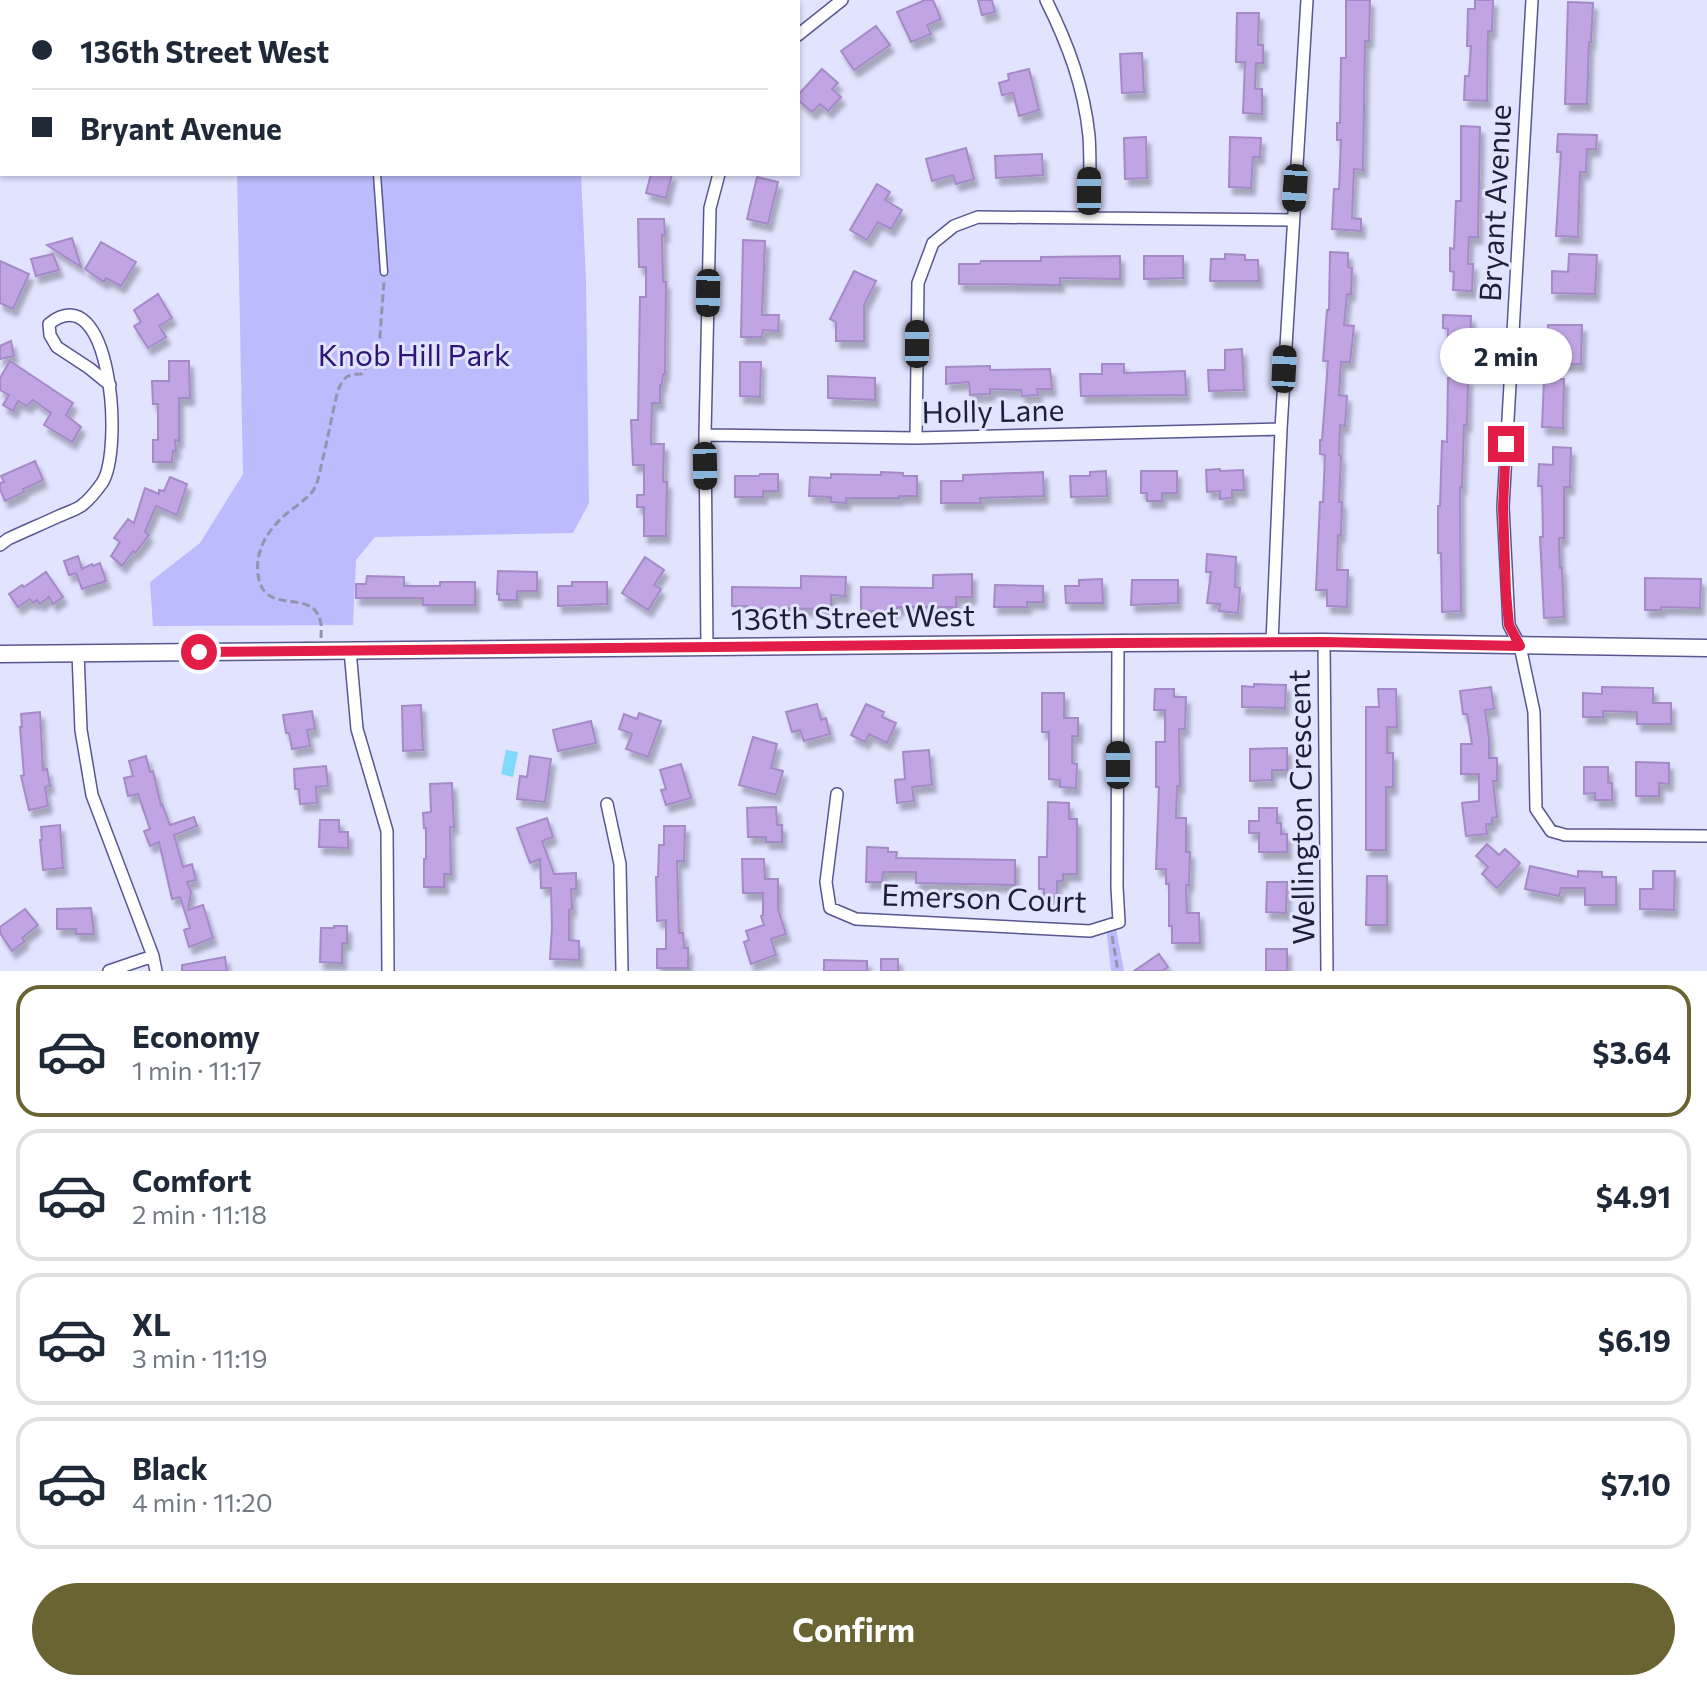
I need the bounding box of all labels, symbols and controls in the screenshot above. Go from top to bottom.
text: 136th Street West [80,32,329,69]
street label: Bryant Avenue [1470,103,1517,302]
text: Bryant Avenue [80,109,282,146]
car [1281,163,1309,213]
car [1077,167,1101,215]
car [696,269,720,317]
car [905,320,929,368]
callout: 2 min [1440,328,1572,384]
park label: Knob Hill Park [318,335,510,372]
text: 2 min [1474,340,1538,371]
car [1271,344,1297,394]
street label: Holly Lane [921,390,1065,429]
route end [1488,426,1524,462]
car [693,442,717,490]
street label: 136th Street West [731,595,975,636]
route start [181,634,217,670]
street label: Wellington Crescent [1279,669,1320,945]
car [1106,741,1130,789]
street label: Emerson Court [881,874,1087,919]
icon: car [36,1015,108,1087]
text: Economy [132,1017,260,1054]
text: $3.64 [1592,1033,1671,1070]
text: 1 min · 11:17 [132,1054,262,1085]
icon: car [36,1159,108,1231]
text: Comfort [132,1161,251,1198]
text: $4.91 [1596,1177,1671,1214]
text: 2 min · 11:18 [132,1198,267,1229]
icon: car [36,1303,108,1375]
text: XL [132,1305,171,1342]
text: $6.19 [1598,1321,1671,1358]
text: 3 min · 11:19 [132,1342,267,1373]
icon: car [36,1447,108,1519]
text: Black [132,1449,208,1486]
text: $7.10 [1600,1465,1671,1502]
text: 4 min · 11:20 [132,1486,273,1517]
button: Confirm [32,1583,1675,1675]

